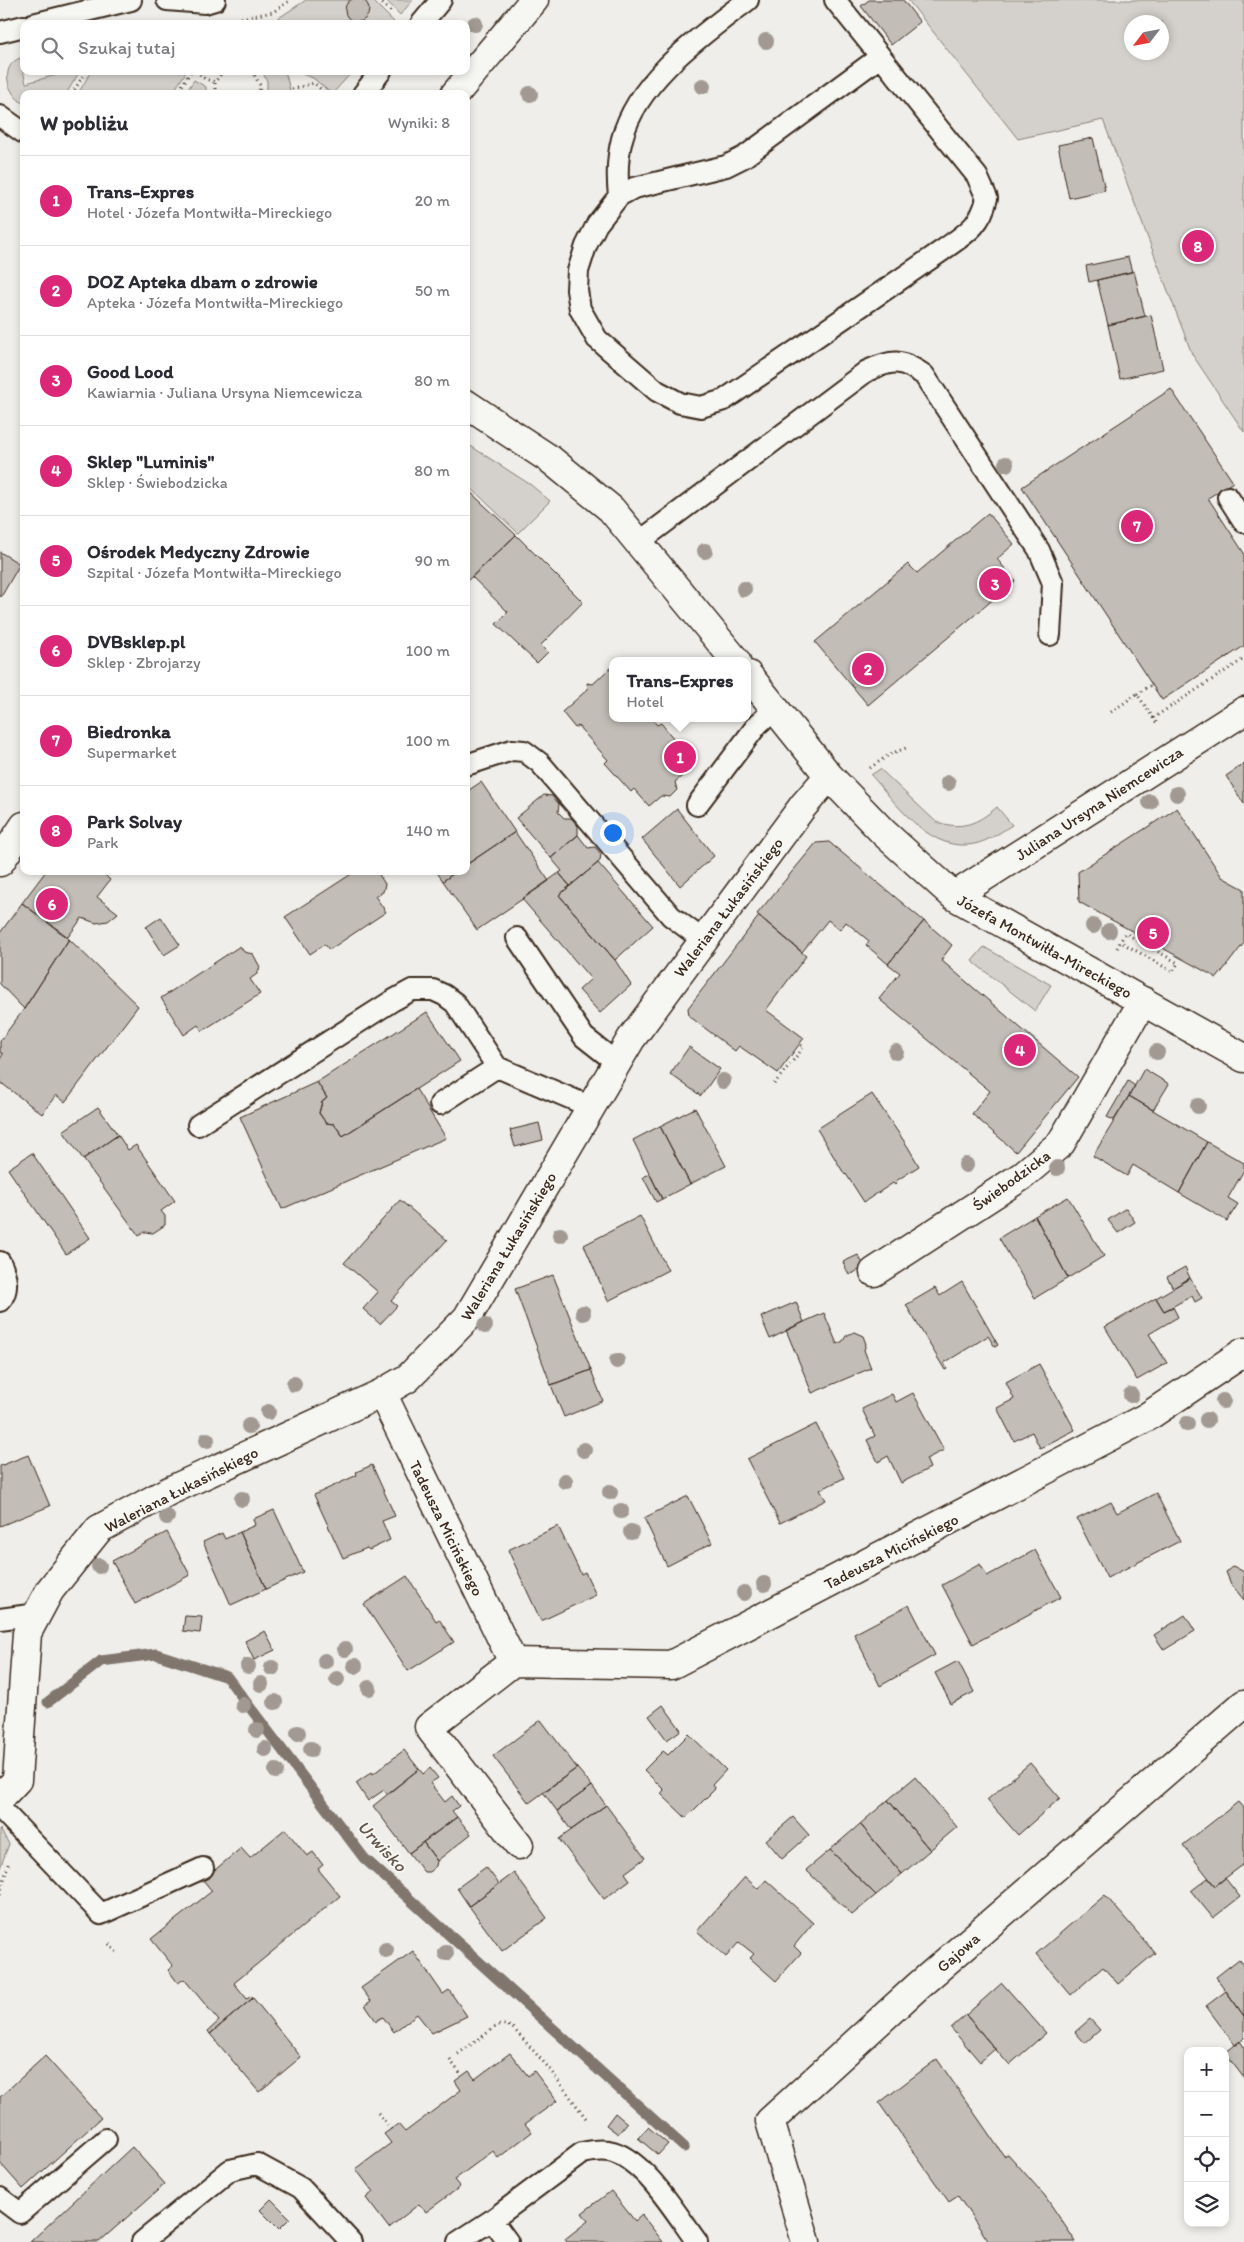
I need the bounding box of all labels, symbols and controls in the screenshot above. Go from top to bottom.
north arrow [1124,15,1169,60]
search box [20,20,470,75]
icon: search [38,34,66,62]
text: Szukaj tutaj [78,36,175,59]
text: W pobliżu [40,110,128,135]
text: Wyniki: 8 [388,113,450,132]
text: Trans-Expres [87,180,194,203]
text: 1 [52,191,60,210]
text: 20 m [415,191,450,210]
text: Hotel · Józefa Montwiłła-Mireckiego [87,203,332,222]
pin: 8 [1182,227,1214,265]
text: DOZ Apteka dbam o zdrowie [87,270,318,293]
text: 2 [52,281,60,300]
text: 50 m [415,281,450,300]
text: Apteka · Józefa Montwiłła-Mireckiego [87,293,343,312]
text: Good Lood [87,360,173,383]
text: 3 [52,371,60,390]
text: 80 m [414,371,450,390]
text: Kawiarnia · Juliana Ursyna Niemcewicza [87,383,363,402]
text: Sklep "Luminis" [87,450,214,473]
text: 4 [51,461,61,480]
text: 80 m [414,461,450,480]
text: Sklep · Świebodzicka [87,473,228,492]
pin: 7 [1121,507,1153,545]
text: Ośrodek Medyczny Zdrowie [87,540,310,563]
text: 5 [52,551,60,570]
text: 90 m [415,551,450,570]
text: Szpital · Józefa Montwiłła-Mireckiego [87,563,342,582]
pin: 3 [979,565,1011,603]
text: DVBsklep.pl [87,630,185,653]
text: 6 [52,641,60,660]
text: 100 m [406,641,450,660]
pin: 2 [852,650,884,688]
text: Sklep · Zbrojarzy [87,653,201,672]
popup [609,657,751,722]
text: Trans-Expres [626,669,734,692]
text: Hotel [626,692,664,711]
text: Biedronka [87,720,171,743]
text: 7 [52,731,60,750]
text: 100 m [406,731,450,750]
pin: 1 [664,738,696,776]
street label: Juliana Ursyna Niemcewicza [1012,742,1187,865]
text: Supermarket [87,743,177,762]
text: Park Solvay [87,810,182,833]
your location [600,820,626,846]
text: 8 [52,821,60,840]
text: 140 m [406,821,450,840]
text: Park [87,833,118,852]
street label: Waleriana Łukasińskiego [670,834,787,981]
pin: 6 [36,885,68,923]
street label: Józefa Montwiłła-Mireckiego [954,890,1135,1002]
pin: 5 [1137,914,1169,952]
pin: 4 [1004,1031,1036,1069]
street label: Świebodzicka [969,1146,1054,1215]
street label: Waleriana Łukasińskiego [456,1168,560,1324]
street label: Waleriana Łukasińskiego [101,1442,261,1537]
street label: Tadeusza Micińskiego [406,1457,488,1599]
street label: Tadeusza Micińskiego [821,1509,962,1594]
water label: Urwisko [353,1816,412,1877]
street label: Gajowa [933,1928,984,1976]
map controls [1184,2047,1229,2227]
button: + [1184,2047,1229,2092]
button: − [1184,2092,1229,2137]
button: locate [1184,2137,1229,2182]
button: layers [1184,2182,1229,2227]

